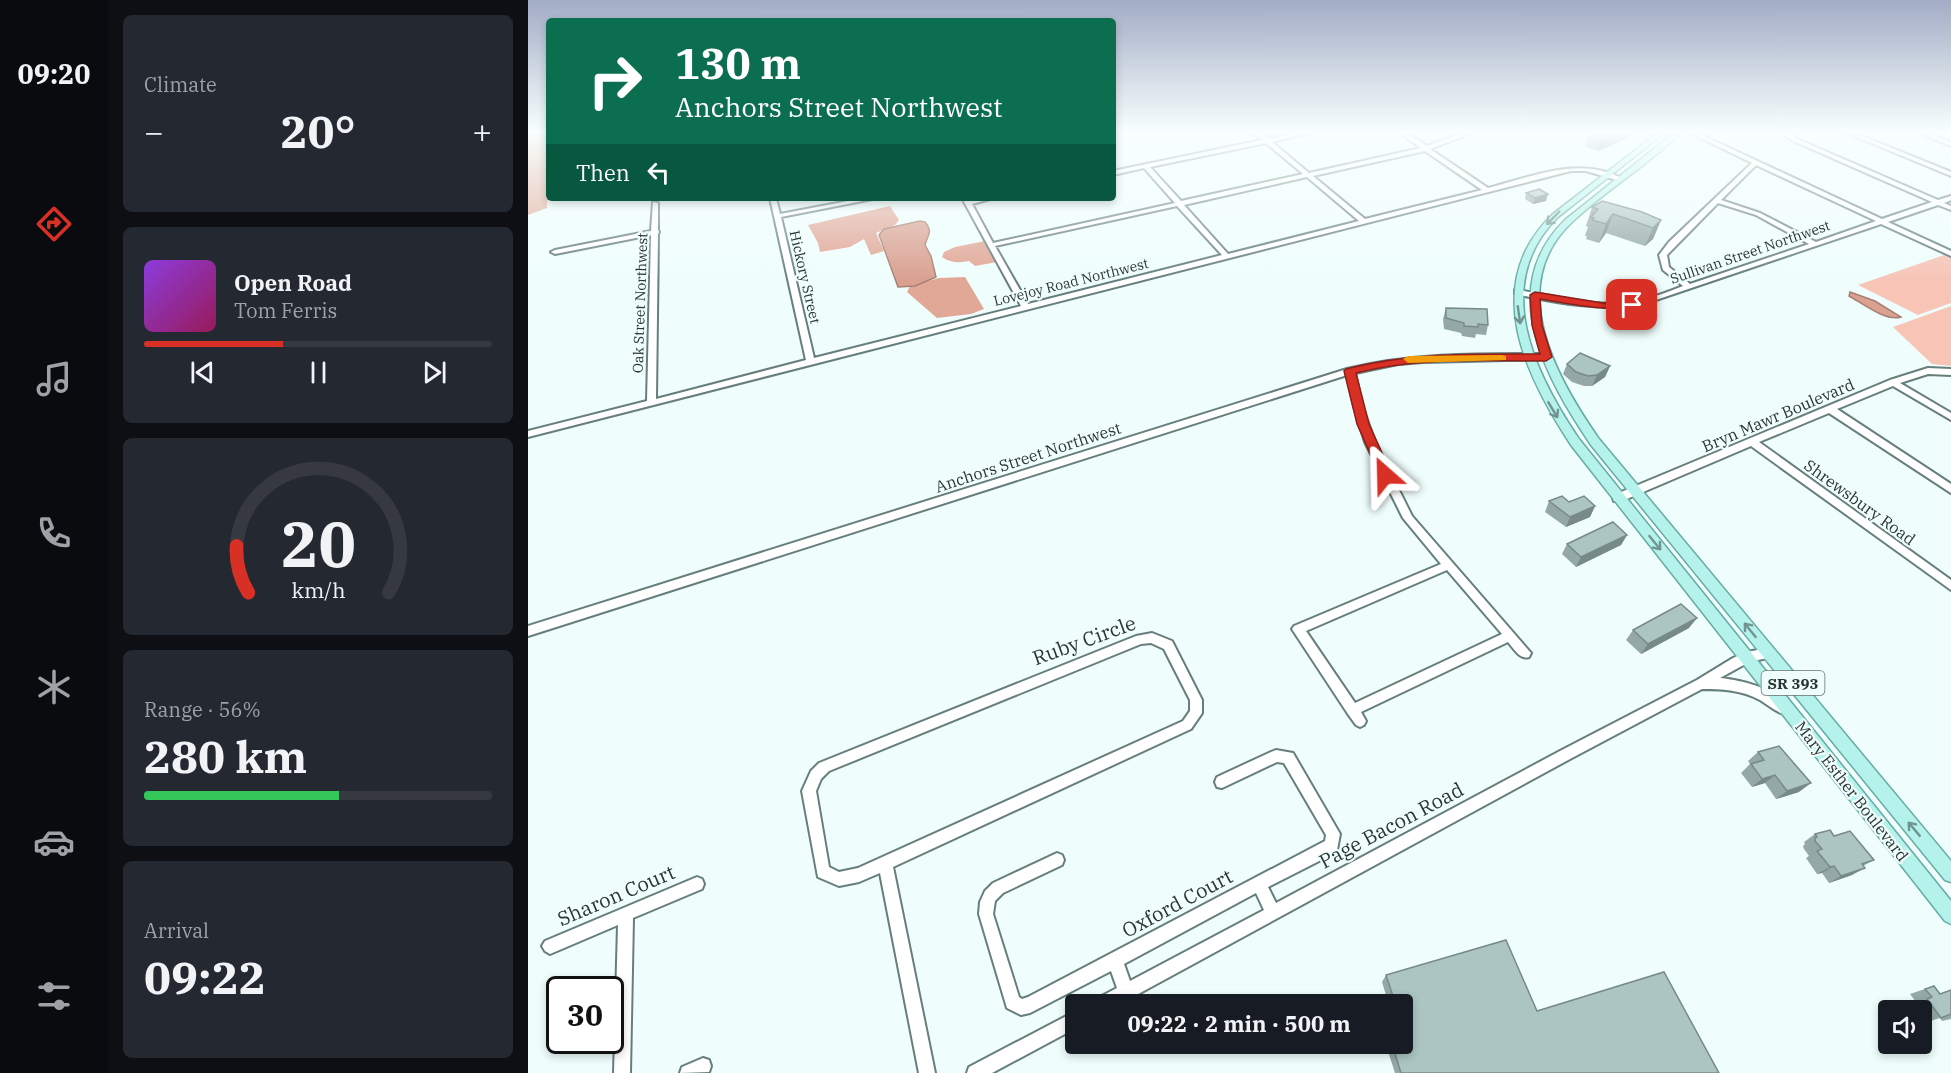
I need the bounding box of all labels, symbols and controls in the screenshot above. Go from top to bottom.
text: 130 m [675,36,801,91]
icon: right [576,42,654,120]
text: 09:20 [18,56,90,91]
text: Climate [144,71,217,98]
text: Anchors Street Northwest [675,89,1003,124]
text: 20° [280,102,356,160]
text: − [144,110,164,153]
text: + [472,110,492,153]
icon: left [642,156,675,189]
text: Then [576,158,630,187]
icon: directions [33,203,75,245]
one-way arrow [1546,211,1560,226]
street label: Sullivan Street Northwest [1668,216,1832,288]
street label: Hickory Street [786,229,824,325]
street label: Oak Street Northwest [629,233,651,373]
street label: Lovejoy Road Northwest [992,254,1150,310]
text: Open Road [234,268,352,297]
pin [1606,279,1657,330]
icon: arrive [1615,288,1648,321]
text: Tom Ferris [234,297,337,324]
one-way arrow [1514,304,1525,324]
icon: previous [186,356,219,389]
icon: pause [302,356,335,389]
icon: next [418,356,451,389]
icon: music [33,358,75,400]
street label: Bryn Mawr Boulevard [1699,374,1857,456]
one-way arrow [1548,401,1560,418]
street label: Anchors Street Northwest [933,417,1124,496]
position arrow [1353,443,1417,507]
street label: Shrewsbury Road [1800,455,1920,549]
text: 20 [281,504,355,585]
icon: phone [33,512,75,554]
one-way arrow [1648,535,1661,551]
text: km/h [291,577,345,605]
street label: Ruby Circle [1029,609,1139,671]
one-way arrow [1743,622,1756,638]
icon: climate [33,666,75,708]
road number: SR 393 [1762,671,1824,695]
text: Range · 56% [144,696,261,723]
street label: Mary Esther Boulevard [1791,717,1913,865]
text: 280 km [144,727,307,785]
street label: Page Bacon Road [1314,776,1468,874]
icon: car [33,821,75,863]
one-way arrow [1907,821,1920,837]
street label: Sharon Court [553,858,679,932]
street label: Oxford Court [1117,862,1237,944]
text: Arrival [144,917,209,944]
text: 09:22 [144,948,266,1006]
icon: filters [33,975,75,1017]
speed limit sign: 30 [546,976,624,1054]
map controls [1878,1000,1932,1054]
button: sound [1878,1000,1932,1054]
text: 09:22 · 2 min · 500 m [1127,1009,1351,1038]

